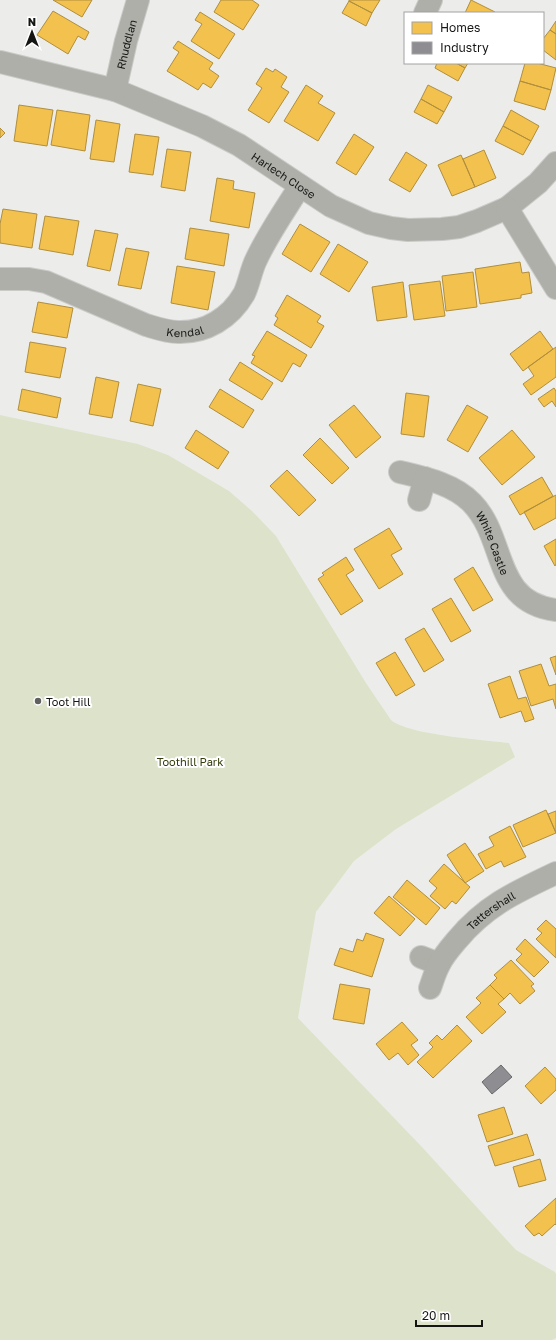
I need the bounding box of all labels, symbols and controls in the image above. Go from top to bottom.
north arrow [12,12,52,52]
legend [404,12,544,64]
text: N [28,15,36,28]
street label: Rhuddlan [113,18,138,70]
text: Homes [440,20,480,35]
text: Industry [440,40,489,55]
street label: Harlech Close [250,149,318,201]
street label: Kendal [166,322,206,339]
street label: White Castle [474,509,512,577]
place label: Toot Hill [46,695,91,708]
marker: Toot Hill [33,696,43,706]
park label: Toothill Park [157,755,223,768]
street label: Tattershall [464,888,518,932]
scale bar [416,1302,482,1328]
text: 20 m [422,1308,450,1323]

